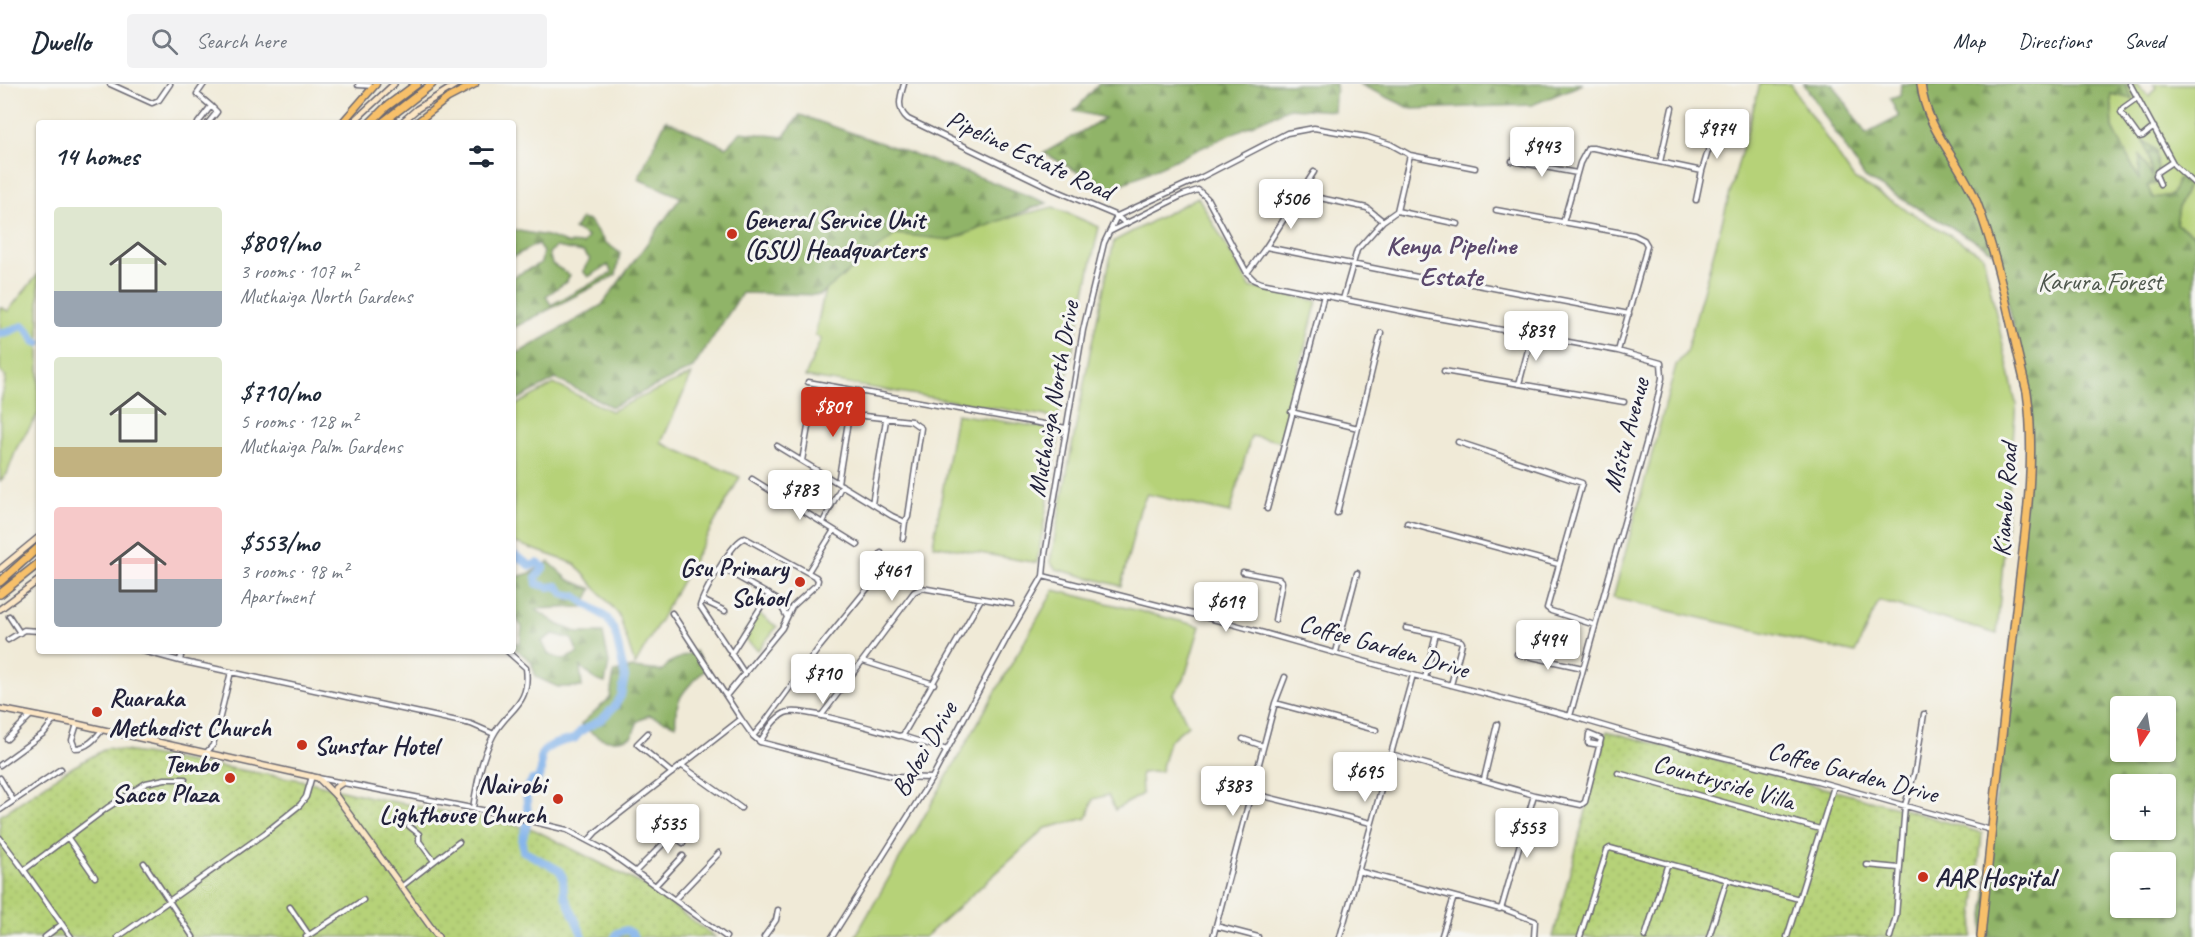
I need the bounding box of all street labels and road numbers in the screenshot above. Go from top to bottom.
street label: Pipeline Estate Road [942,102,1122,210]
street label: Muthaiga North Drive [1020,297,1087,499]
street label: Msitu Avenue [1595,373,1657,496]
street label: Kiambu Road [1985,438,2026,558]
street label: Coffee Garden Drive [1296,606,1475,687]
street label: Balozi Drive [884,694,965,802]
street label: Coffee Garden Drive [1764,733,1944,811]
street label: Countryside Villa [1650,746,1801,819]

